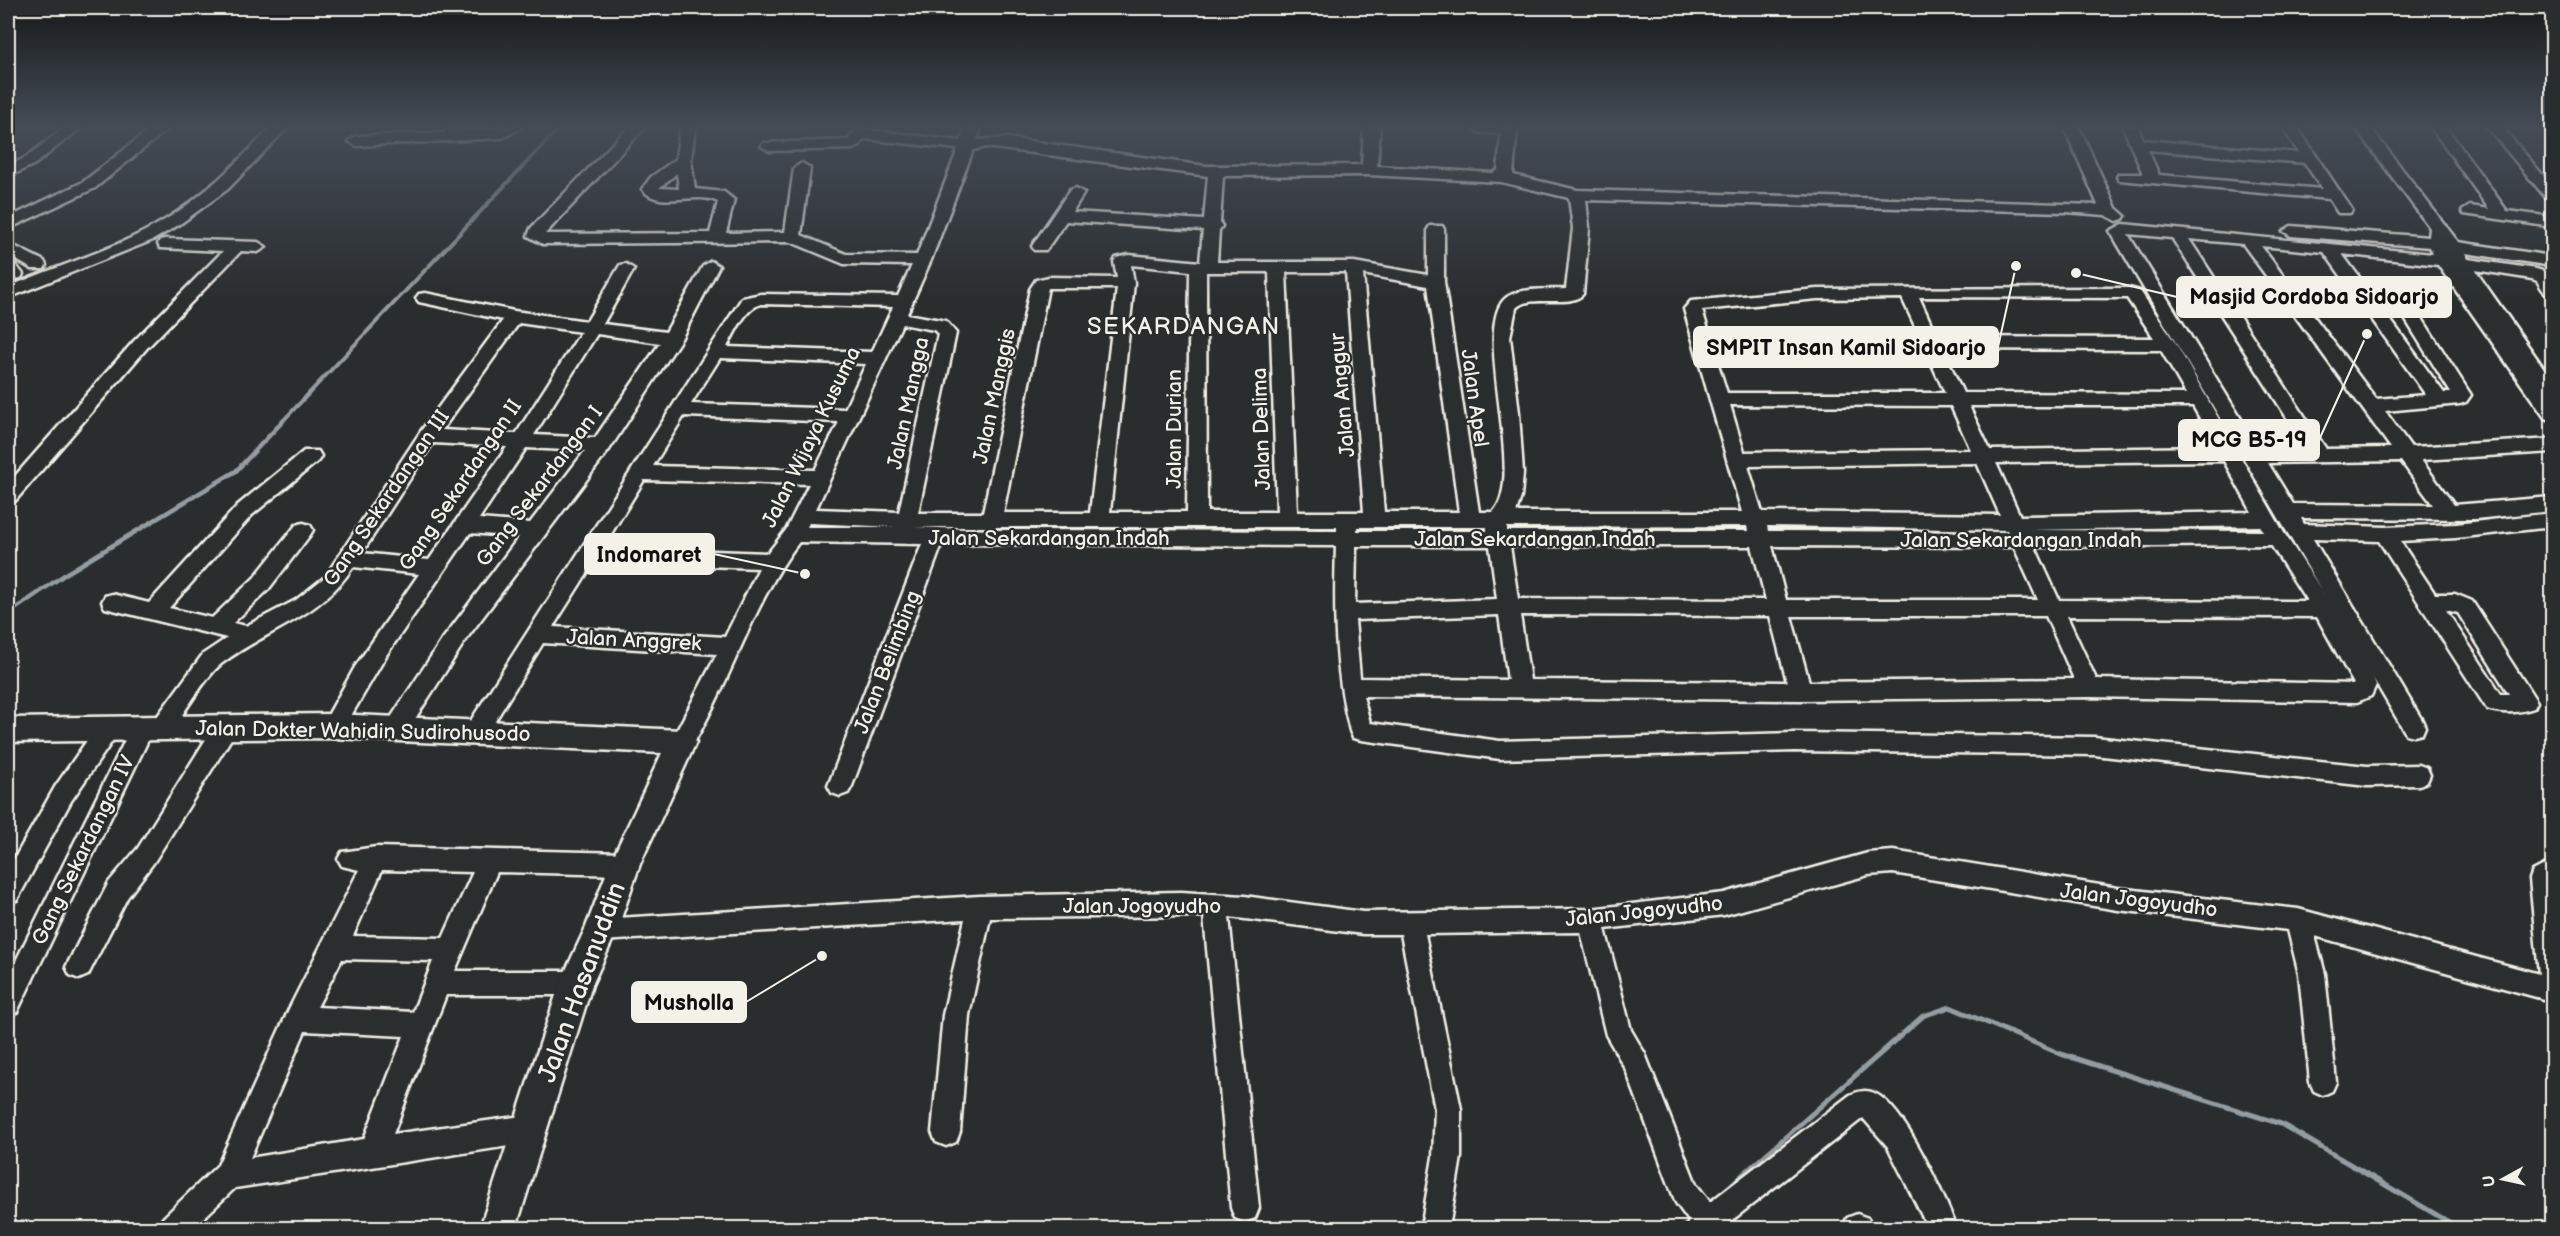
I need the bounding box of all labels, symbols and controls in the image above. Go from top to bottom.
callout: Masjid Cordoba Sidoarjo [2177,277,2451,317]
text: Masjid Cordoba Sidoarjo [2189,284,2439,311]
district label: SEKARDANGAN [1087,312,1281,341]
street label: Jalan Manggis [968,326,1021,466]
callout: SMPIT Insan Kamil Sidoarjo [1694,327,1998,367]
street label: Jalan Anggur [1325,331,1360,458]
street label: Jalan Mangga [882,335,935,471]
text: SMPIT Insan Kamil Sidoarjo [1706,335,1986,362]
street label: Jalan Wijaya Kusuma [757,343,866,532]
street label: Jalan Apel [1455,348,1494,449]
street label: Jalan Delima [1247,367,1276,491]
street label: Jalan Durian [1162,369,1187,489]
street label: Gang Sekardangan II [394,395,527,576]
street label: Gang Sekardangan I [471,401,608,572]
street label: Gang Sekardangan III [318,405,455,591]
callout: MCG B5-19 [2179,420,2319,460]
text: MCG B5-19 [2191,427,2307,454]
street label: Jalan Sekardangan Indah [928,526,1170,551]
street label: Jalan Sekardangan Indah [1414,527,1656,552]
street label: Jalan Sekardangan Indah [1900,528,2142,553]
callout: Indomaret [585,534,714,574]
text: Indomaret [597,542,702,569]
street label: Jalan Belimbing [849,587,926,737]
street label: Jalan Anggrek [566,624,703,657]
street label: Jalan Dokter Wahidin Sudirohusodo [195,716,531,747]
street label: Gang Sekardangan IV [27,751,140,949]
street label: Jalan Hasanuddin [532,878,633,1087]
street label: Jalan Jogoyudho [2059,878,2219,923]
street label: Jalan Jogoyudho [1564,891,1724,932]
street label: Jalan Jogoyudho [1063,894,1221,919]
callout: Musholla [632,982,746,1022]
text: Musholla [644,990,734,1017]
north arrow [2473,1149,2533,1209]
text: U [2479,1174,2500,1188]

